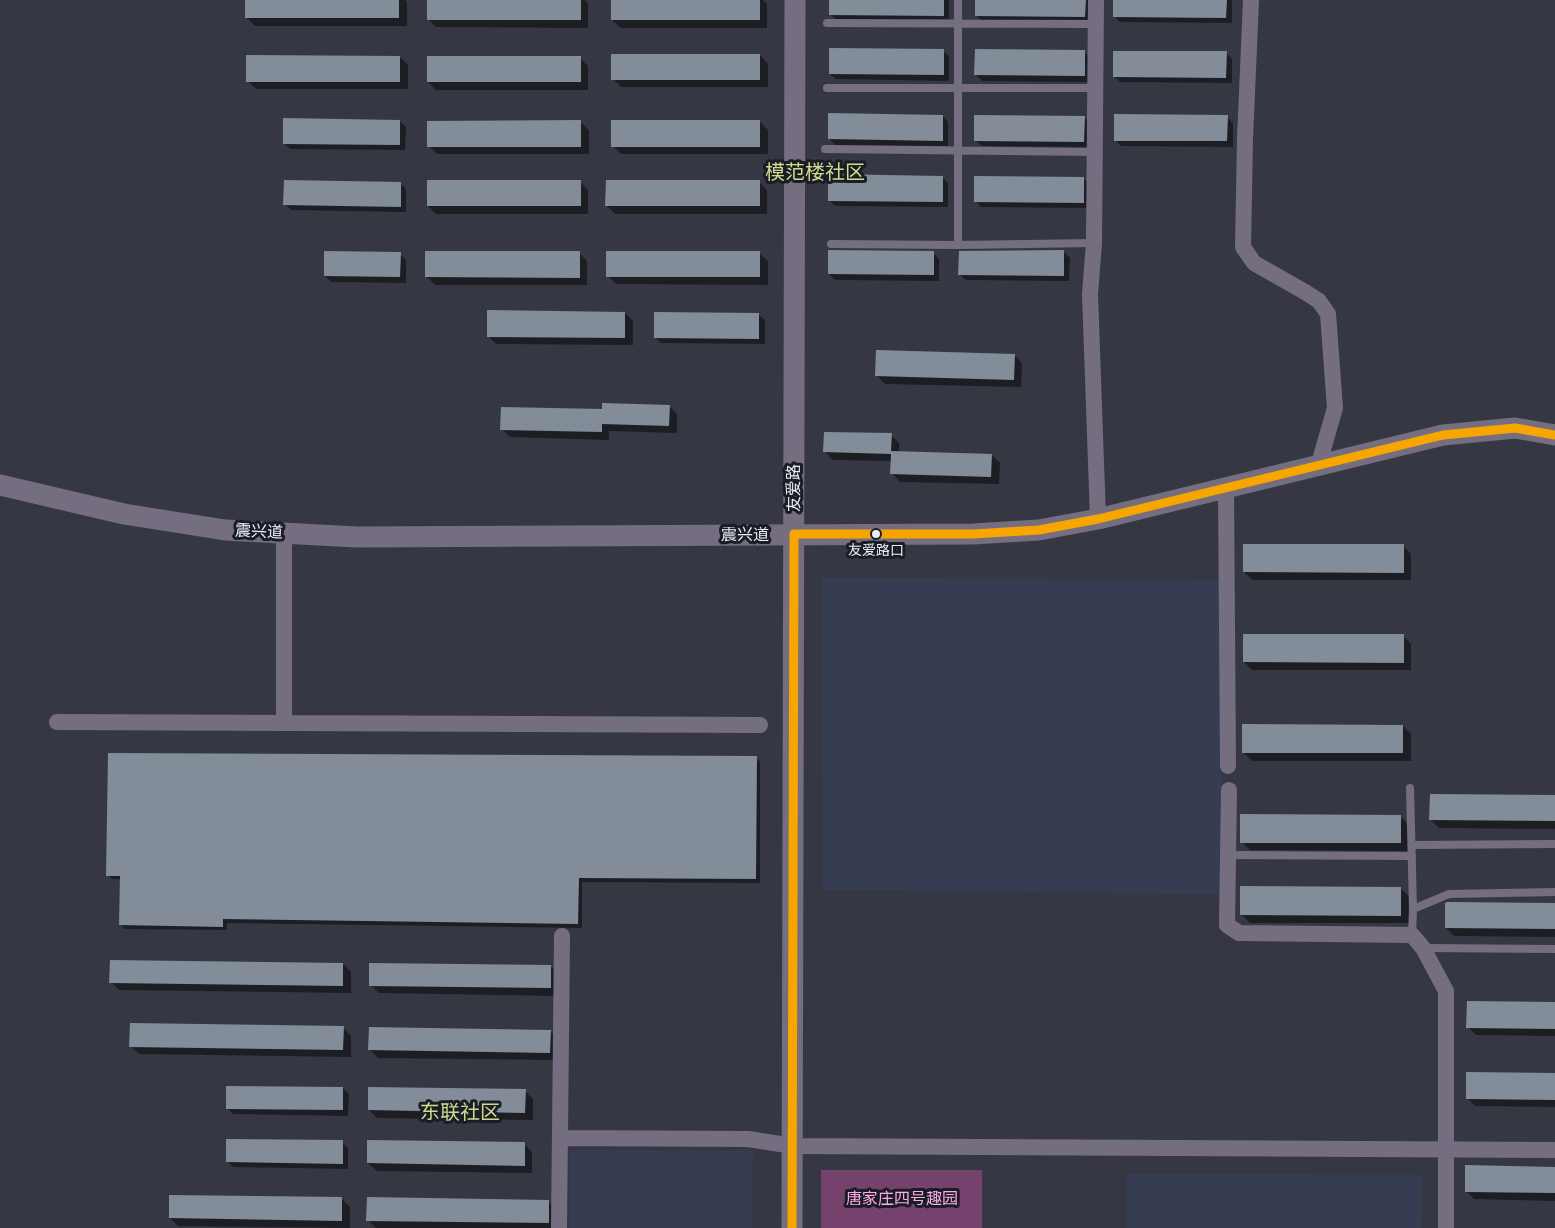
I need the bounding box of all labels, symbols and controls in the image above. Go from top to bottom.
district label: 模范楼社区 [765,161,865,185]
street label: 友爱路 [784,464,804,512]
street label: 震兴道 [235,521,283,543]
street label: 震兴道 [721,525,769,545]
marker: 友爱路口 [870,528,882,540]
place label: 友爱路口 [848,543,904,559]
district label: 东联社区 [420,1101,500,1125]
park label: 唐家庄四号趣园 [846,1189,958,1209]

